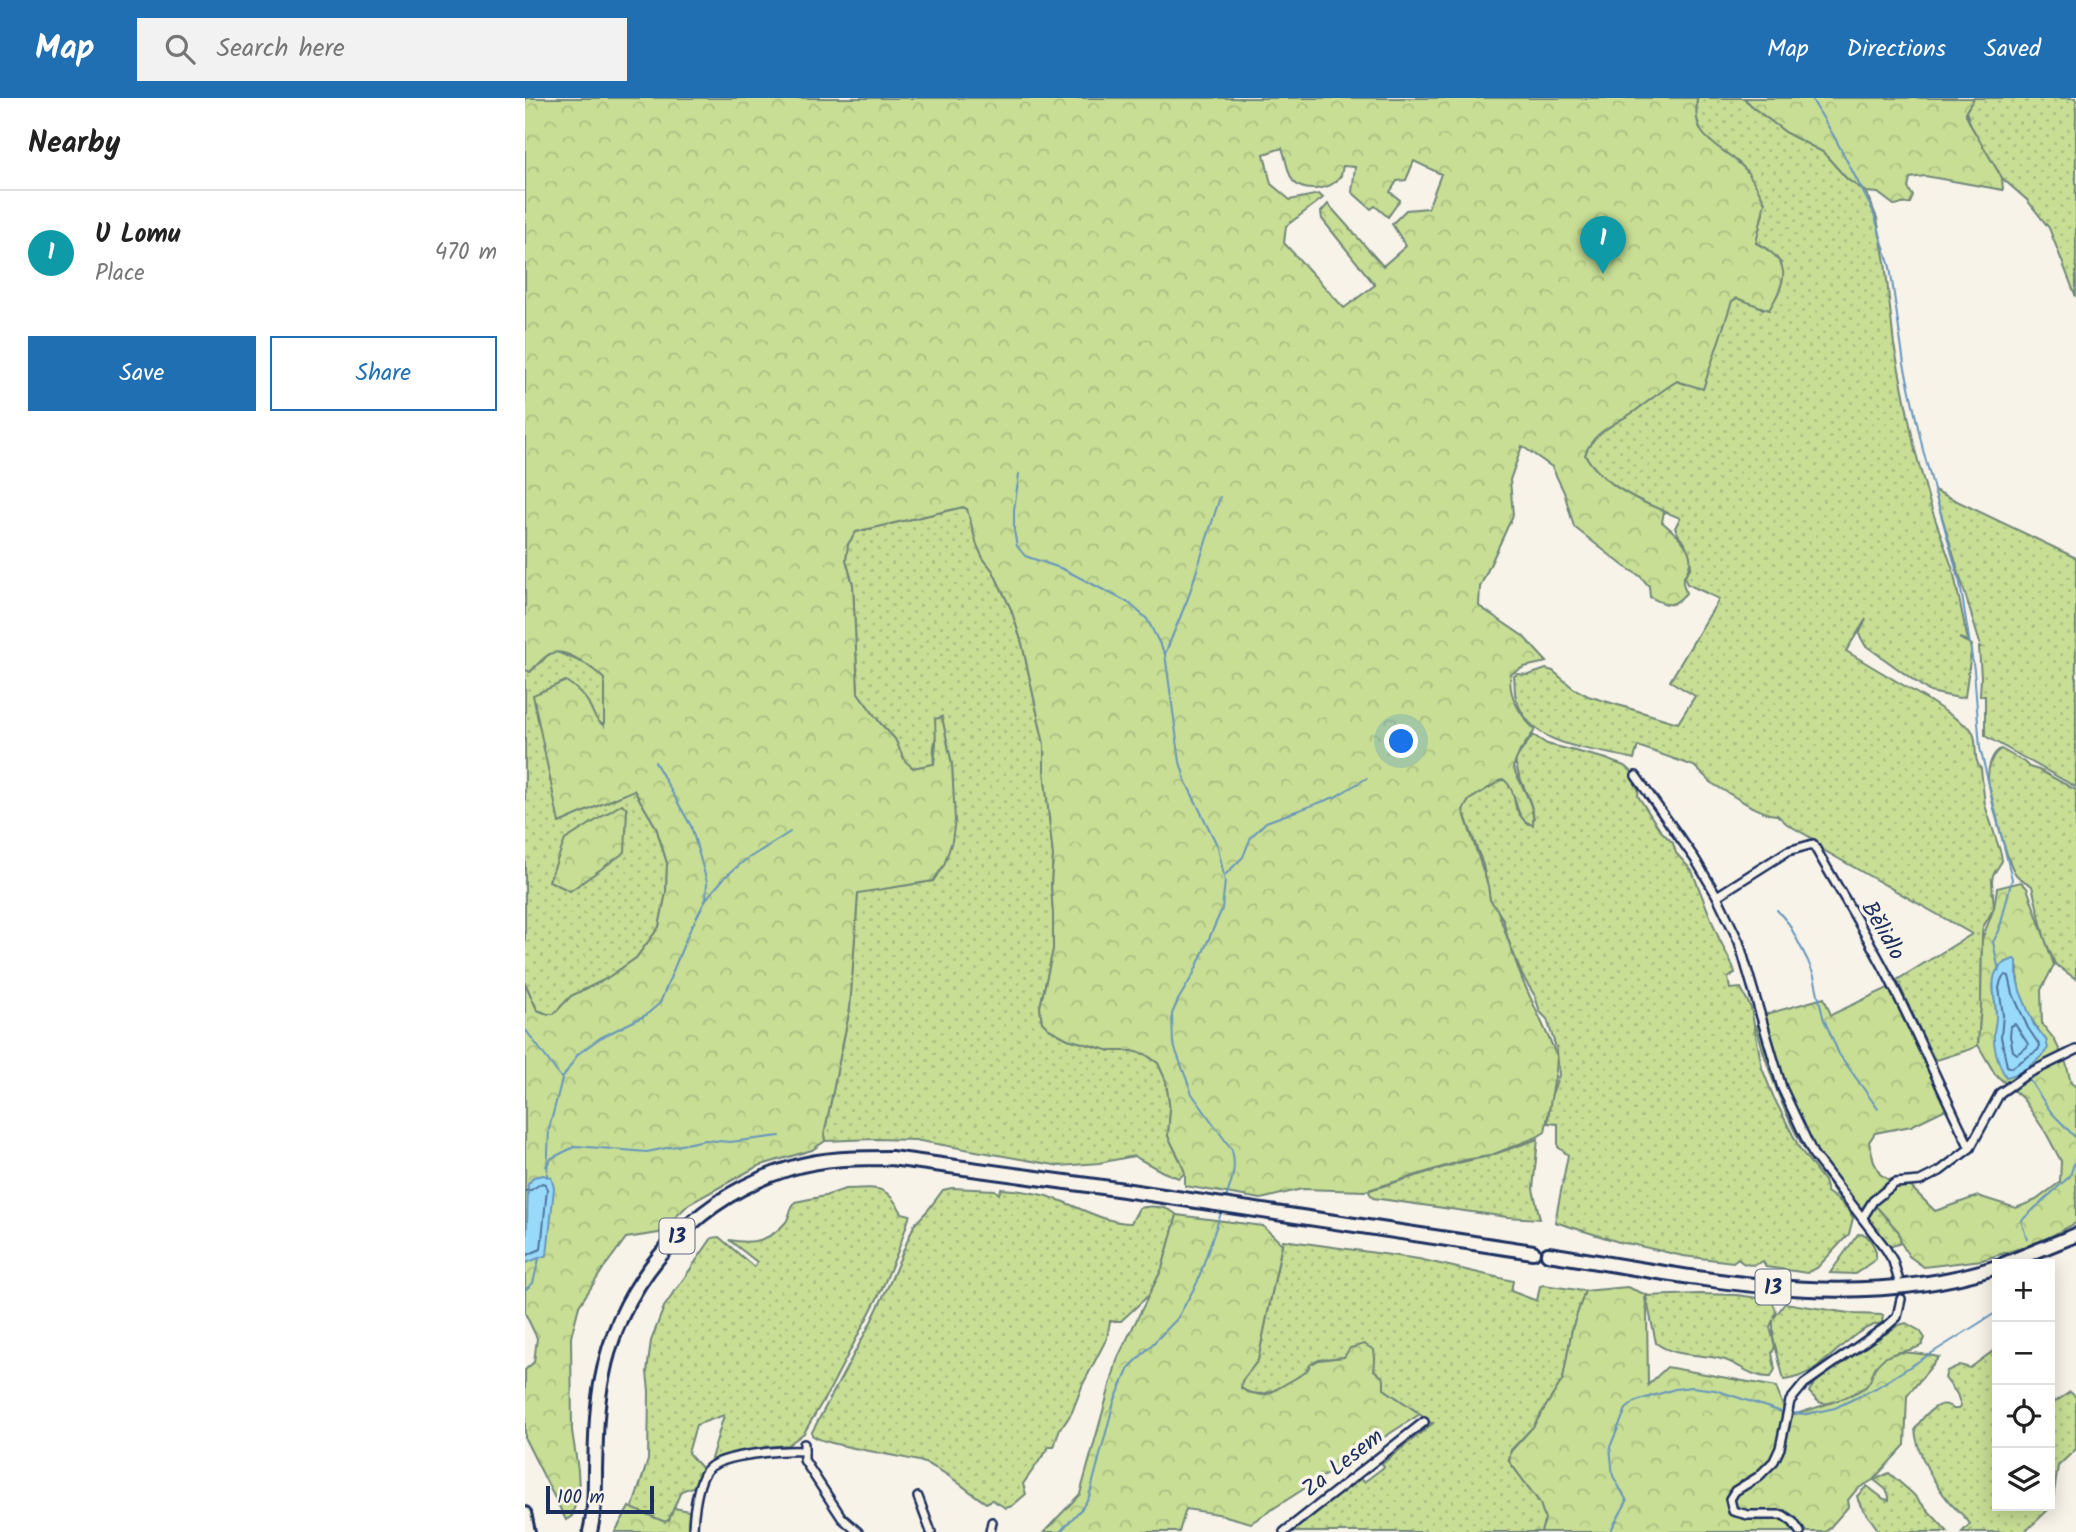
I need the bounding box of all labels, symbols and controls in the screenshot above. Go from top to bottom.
search box [137,18,627,81]
text: Map [35,23,95,76]
text: Search here [217,28,345,70]
icon: search [161,30,199,68]
text: Map [1767,30,1809,69]
text: Directions [1847,30,1946,69]
text: Saved [1984,30,2041,69]
text: Nearby [28,120,120,168]
text: U Lomu [95,214,180,256]
pin: 1 [1580,216,1626,274]
text: 1 [48,235,54,271]
text: 470 m [435,235,497,271]
text: Place [95,256,145,292]
button: Save [28,336,256,411]
button: Share [270,336,497,411]
your location [1384,724,1418,758]
street label: Bělidlo [1851,895,1914,967]
road number: 13 [659,1218,695,1254]
map controls [1992,1259,2055,1511]
button: + [1992,1259,2055,1322]
road number: 13 [1755,1270,1791,1304]
button: − [1992,1322,2055,1385]
button: locate [1992,1385,2055,1448]
street label: Za Lesem [1294,1420,1392,1507]
button: layers [1992,1448,2055,1511]
scale bar [546,1483,655,1515]
text: 100 m [557,1483,605,1513]

